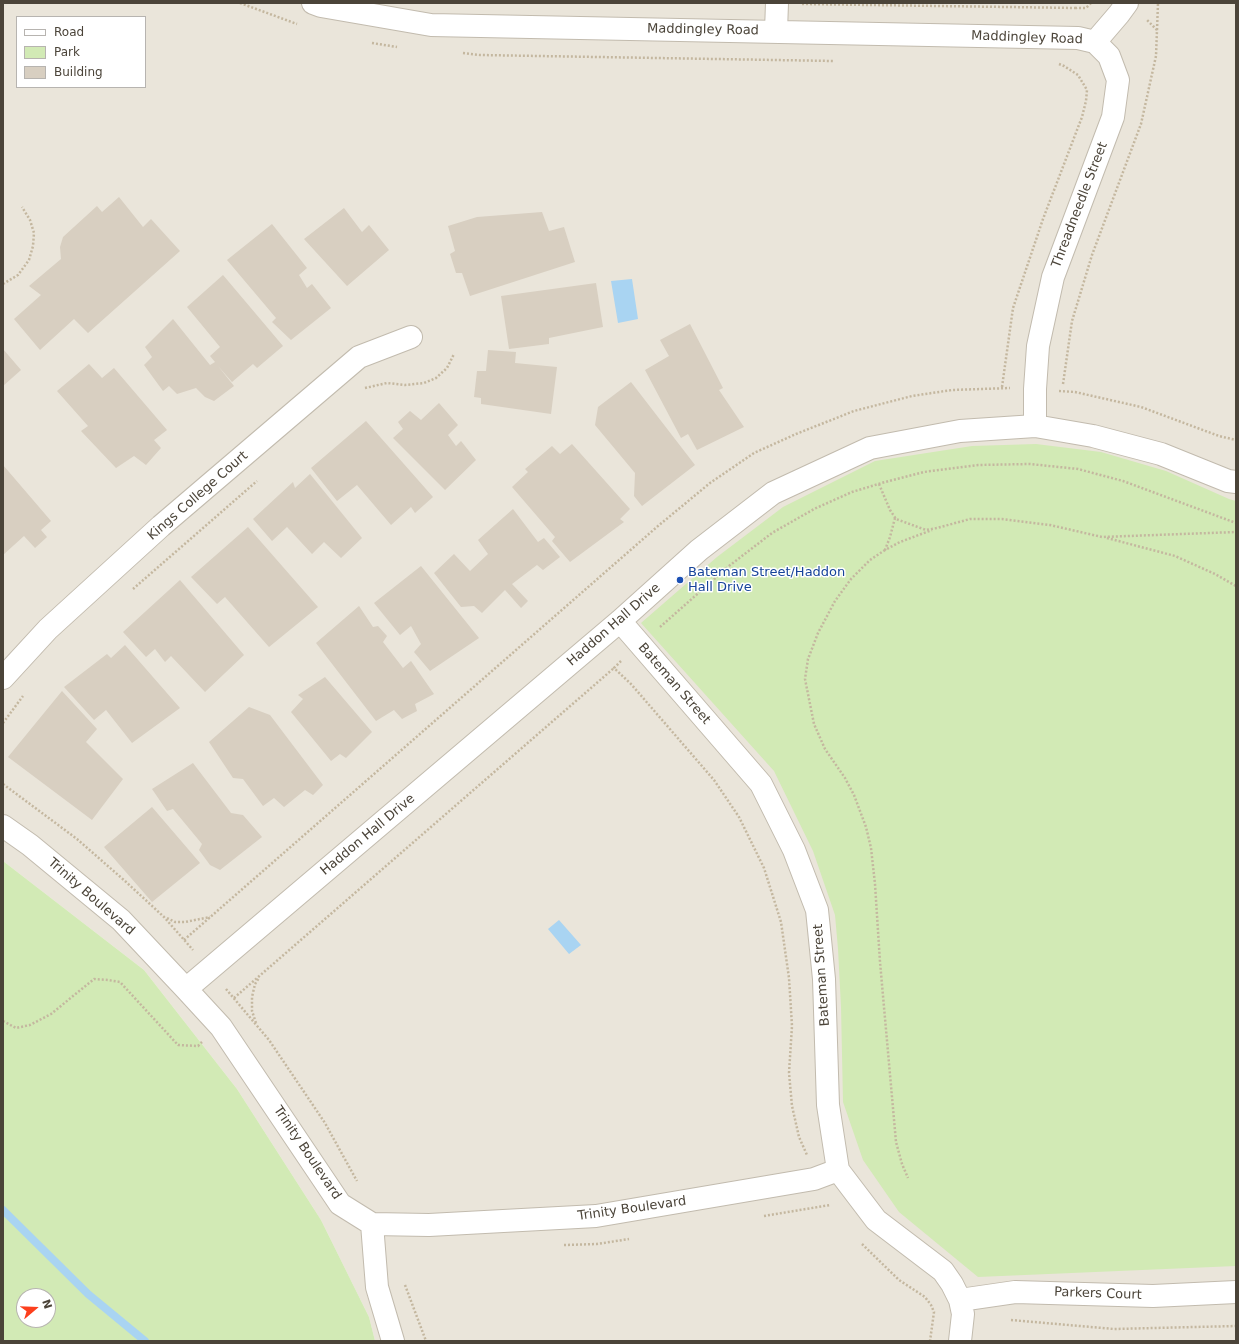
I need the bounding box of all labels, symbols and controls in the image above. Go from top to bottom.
legend [16,16,146,88]
street label: Maddingley Road [647,21,759,39]
text: Road [54,25,84,39]
street label: Maddingley Road [971,28,1083,48]
text: Park [54,45,80,59]
text: Building [54,65,103,79]
street label: Threadneedle Street [1049,140,1111,270]
street label: Kings College Court [145,448,251,544]
place label: Bateman Street/Haddon Hall Drive [688,565,845,596]
marker: Bateman Street/Haddon Hall Drive [675,575,685,585]
street label: Haddon Hall Drive [564,580,664,670]
street label: Bateman Street [634,640,714,728]
street label: Haddon Hall Drive [318,791,418,879]
street label: Trinity Boulevard [45,855,137,939]
street label: Bateman Street [811,923,833,1027]
street label: Trinity Boulevard [270,1103,344,1203]
street label: Trinity Boulevard [577,1194,687,1224]
street label: Parkers Court [1054,1285,1142,1303]
north arrow [16,1288,56,1328]
text: N [39,1298,55,1311]

